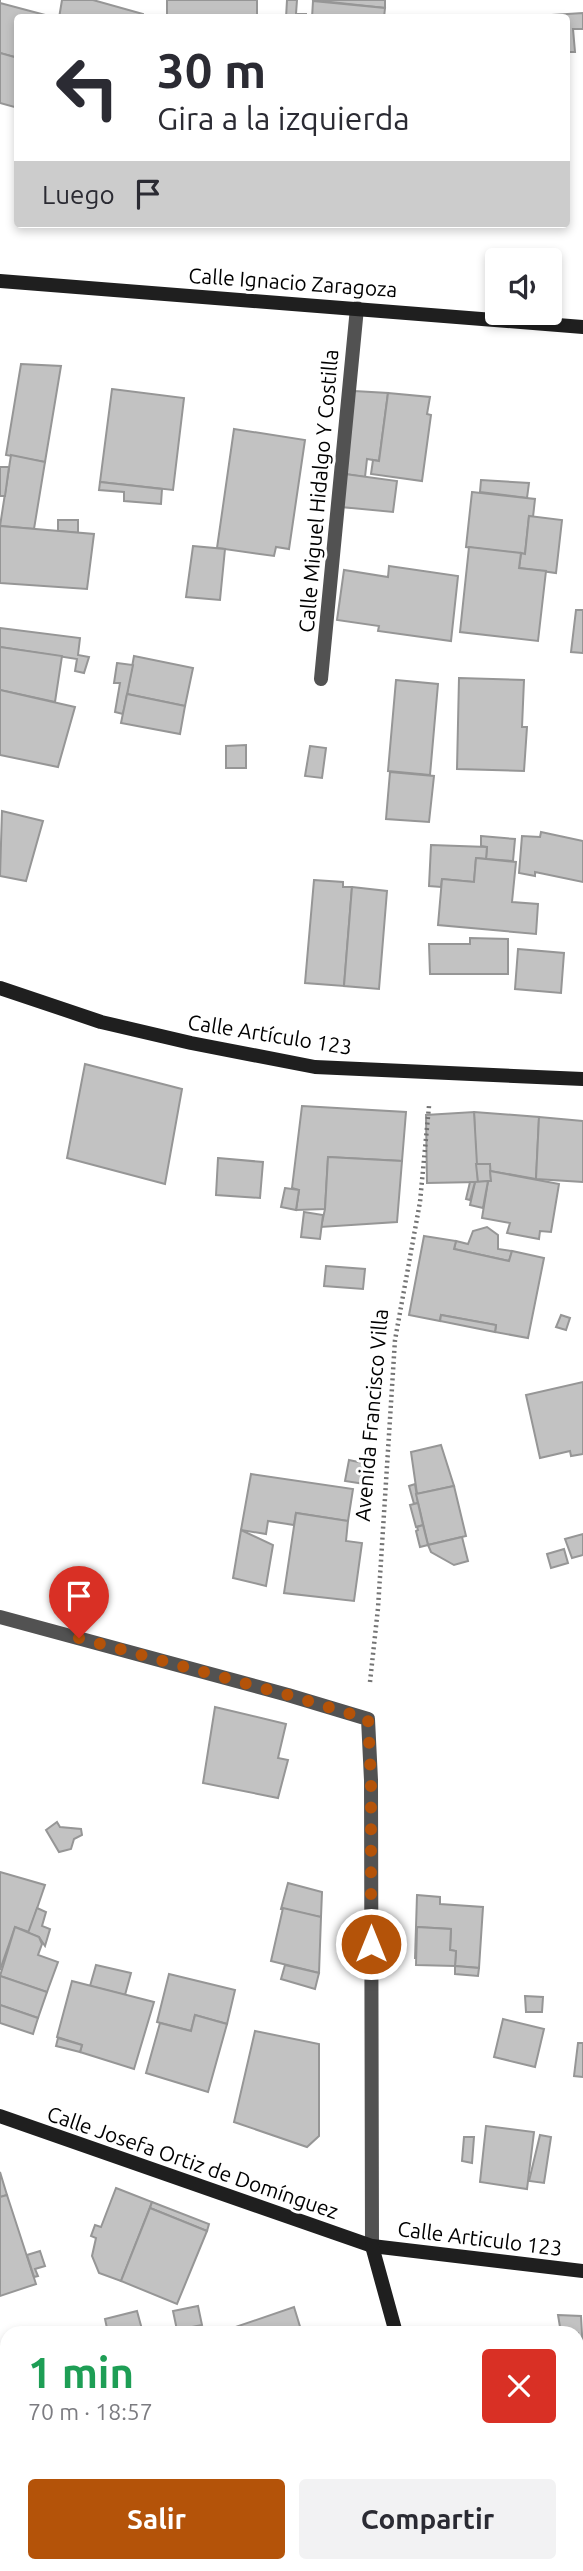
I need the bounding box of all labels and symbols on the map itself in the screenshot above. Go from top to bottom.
street label: Calle Ignacio Zaragoza [188,263,398,301]
street label: Calle Miguel Hidalgo Y Costilla [294,348,342,634]
street label: Calle Artículo 123 [186,1009,354,1059]
street label: Avenida Francisco Villa [350,1308,392,1522]
pin [49,1566,109,1638]
position arrow [334,1907,408,1981]
street label: Calle Josefa Ortiz de Domínguez [44,2101,342,2223]
street label: Calle Articulo 123 [396,2216,564,2260]

